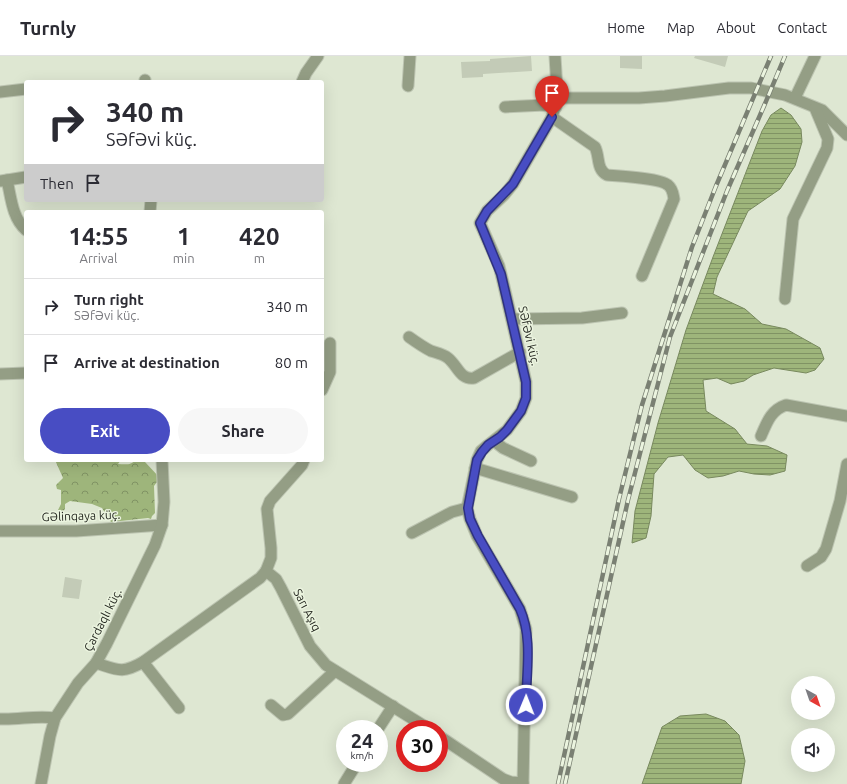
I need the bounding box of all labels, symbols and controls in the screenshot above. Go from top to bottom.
text: Turnly [20,17,76,39]
text: Home [607,20,645,36]
text: Map [667,20,695,36]
text: About [717,20,756,36]
text: Contact [778,20,827,36]
pin [535,76,569,117]
icon: arrive [541,82,563,104]
icon: right [40,96,92,148]
text: 340 m [106,96,184,127]
text: Səfəvi küç. [106,129,197,149]
icon: arrive [82,172,104,194]
text: Then [40,175,74,192]
text: 14:55 [68,223,128,250]
text: 1 [177,223,190,250]
text: 420 [239,223,280,250]
text: Arrival [79,251,117,265]
text: min [173,251,195,265]
text: m [254,251,265,265]
text: Turn right [74,291,144,308]
icon: right [40,296,62,318]
text: 340 m [266,298,308,315]
street label: Səfəvi küç. [516,305,543,367]
text: Səfəvi küç. [74,308,140,322]
icon: arrive [40,352,62,374]
text: Arrive at destination [74,354,220,371]
text: 80 m [275,354,308,371]
button: Exit [40,408,170,454]
button: Share [178,408,308,454]
street label: Gəlinqaya küç. [41,508,121,523]
street label: Çardaqlı küç. [81,586,124,653]
street label: Sarı Aşıq [291,586,324,633]
north arrow [791,676,835,720]
map controls [791,676,835,772]
position arrow [505,684,547,726]
speed limit sign: 30 [396,720,448,772]
button: sound [791,728,835,772]
text: 24 [351,729,373,752]
text: km/h [350,750,374,761]

